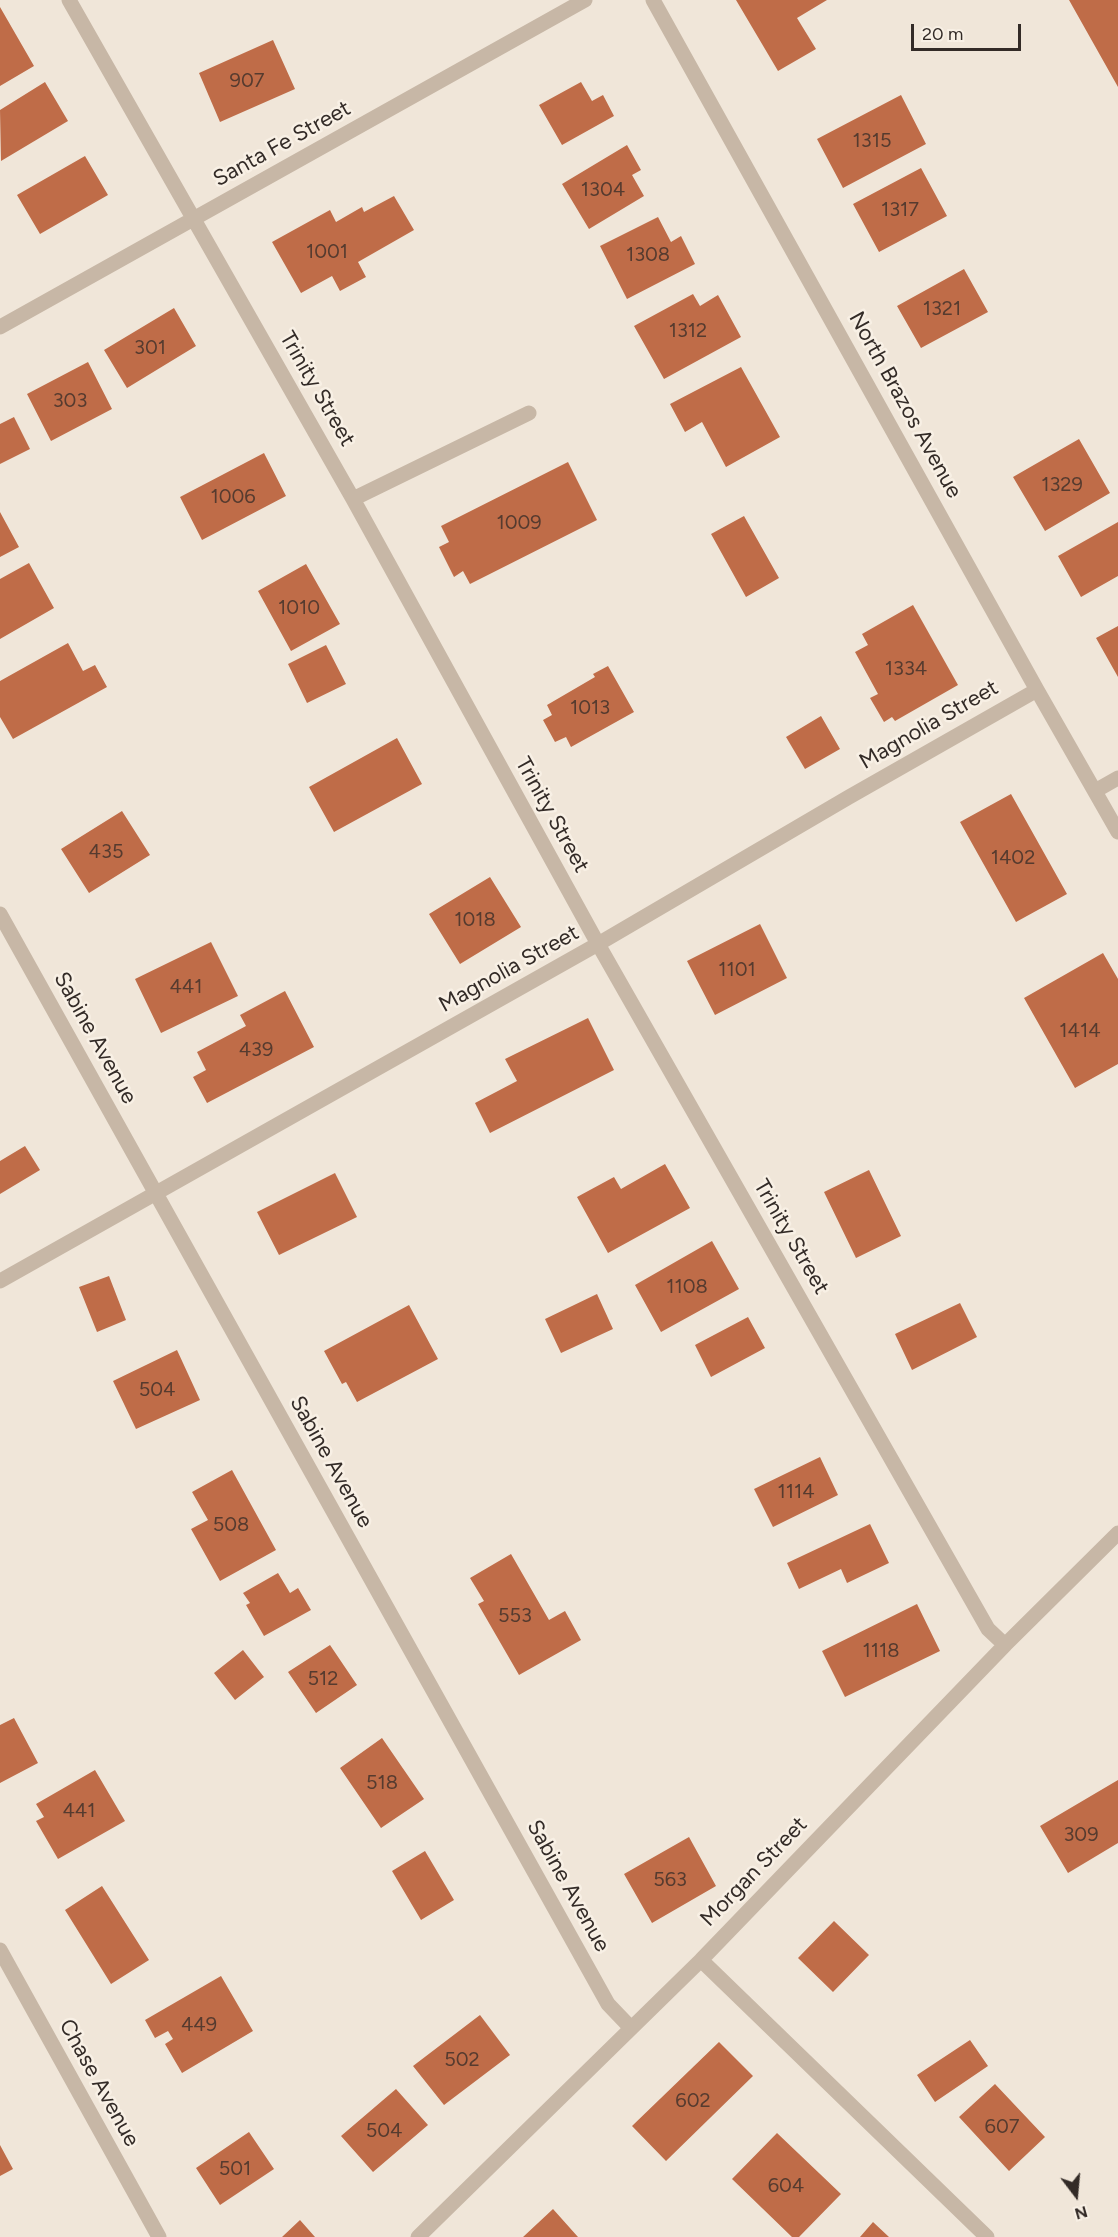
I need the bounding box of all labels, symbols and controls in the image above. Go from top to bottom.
scale bar [914,12,1024,50]
text: 20 m [922,23,963,45]
house number: 907 [230,69,264,93]
street label: Santa Fe Street [209,95,355,193]
house number: 1315 [853,129,891,153]
house number: 1304 [581,178,625,202]
house number: 1317 [881,198,919,222]
house number: 1001 [306,240,348,264]
house number: 1308 [626,243,670,267]
house number: 1321 [923,297,961,321]
street label: North Brazos Avenue [843,307,967,503]
house number: 1312 [669,319,707,343]
street label: Trinity Street [274,327,360,451]
house number: 301 [134,336,166,360]
house number: 303 [53,389,87,413]
house number: 1329 [1041,473,1083,497]
house number: 1006 [210,485,256,509]
house number: 1009 [496,511,542,535]
house number: 1010 [278,596,320,620]
house number: 1334 [885,657,927,681]
street label: Magnolia Street [855,675,1003,775]
house number: 1013 [570,696,610,720]
street label: Trinity Street [509,753,595,877]
house number: 435 [89,840,123,864]
house number: 1402 [991,846,1035,870]
house number: 1018 [454,908,496,932]
street label: Magnolia Street [434,920,584,1018]
house number: 1101 [718,958,756,982]
street label: Sabine Avenue [48,967,142,1109]
house number: 441 [169,975,203,999]
house number: 1414 [1059,1019,1101,1043]
house number: 439 [239,1038,273,1062]
street label: Trinity Street [748,1175,834,1299]
house number: 1108 [666,1275,708,1299]
house number: 504 [139,1378,175,1402]
street label: Sabine Avenue [284,1391,378,1533]
house number: 1114 [777,1480,815,1504]
house number: 508 [213,1513,249,1537]
house number: 553 [498,1604,532,1628]
house number: 1118 [862,1639,900,1663]
house number: 512 [308,1667,338,1691]
house number: 518 [366,1771,398,1795]
house number: 441 [62,1799,96,1823]
street label: Morgan Street [695,1812,813,1932]
street label: Sabine Avenue [521,1815,615,1957]
house number: 309 [1063,1823,1099,1847]
house number: 563 [653,1868,687,1892]
house number: 449 [181,2013,217,2037]
street label: Chase Avenue [53,2015,145,2151]
house number: 502 [444,2048,480,2072]
house number: 602 [675,2089,711,2113]
house number: 607 [985,2115,1019,2139]
house number: 504 [366,2119,402,2143]
house number: 501 [219,2157,251,2181]
north arrow [1046,2165,1106,2225]
house number: 604 [768,2174,804,2198]
text: N [1073,2202,1090,2224]

